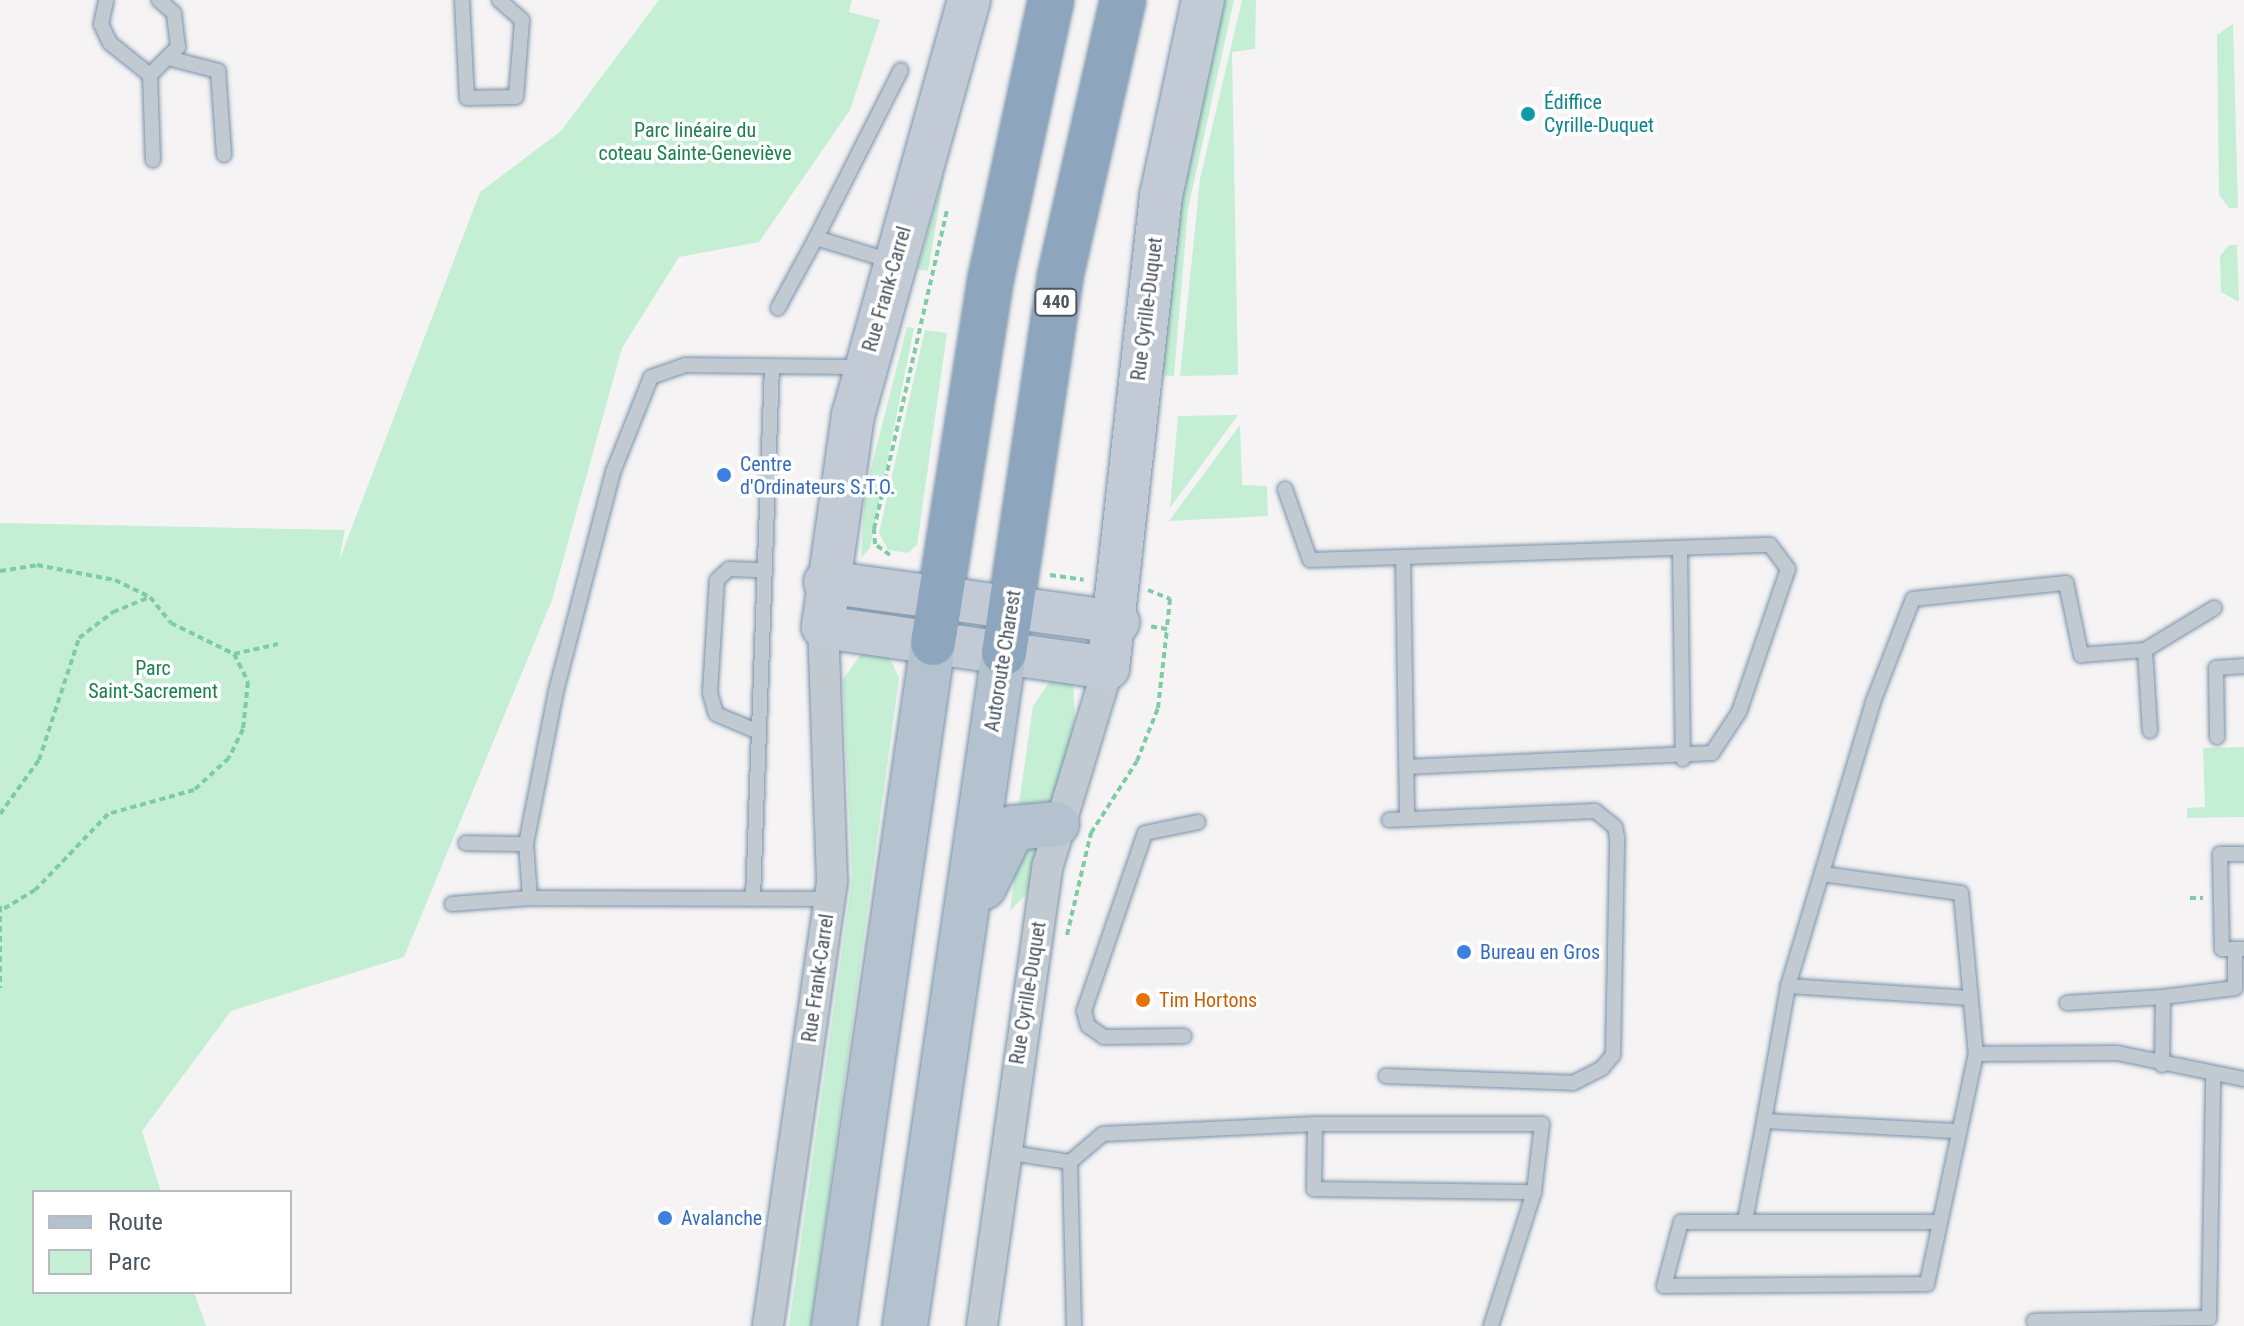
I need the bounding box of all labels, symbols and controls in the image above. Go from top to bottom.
place label: Édiffice Cyrille-Duquet [1544,90,1654,137]
marker: Édiffice Cyrille-Duquet [1519,105,1537,123]
park label: Parc linéaire du coteau Sainte-Geneviève [598,118,792,165]
street label: Rue Frank-Carrel [858,223,916,355]
street label: Rue Cyrille-Duquet [1126,236,1168,382]
road number: 440 [1034,288,1078,316]
place label: Centre d'Ordinateurs S.T.O. [740,452,895,499]
marker: Centre d'Ordinateurs S.T.O. [715,466,733,484]
street label: Autoroute Charest [980,588,1026,734]
park label: Parc Saint-Sacrement [88,656,218,703]
street label: Rue Frank-Carrel [797,912,839,1044]
street label: Rue Cyrille-Duquet [1005,920,1051,1066]
place label: Bureau en Gros [1480,940,1600,964]
marker: Bureau en Gros [1455,943,1473,961]
place label: Tim Hortons [1159,988,1257,1012]
marker: Tim Hortons [1134,991,1152,1009]
legend [32,1190,292,1294]
place label: Avalanche [681,1206,762,1230]
text: Route [108,1208,163,1236]
marker: Avalanche [656,1209,674,1227]
text: Parc [108,1248,151,1276]

